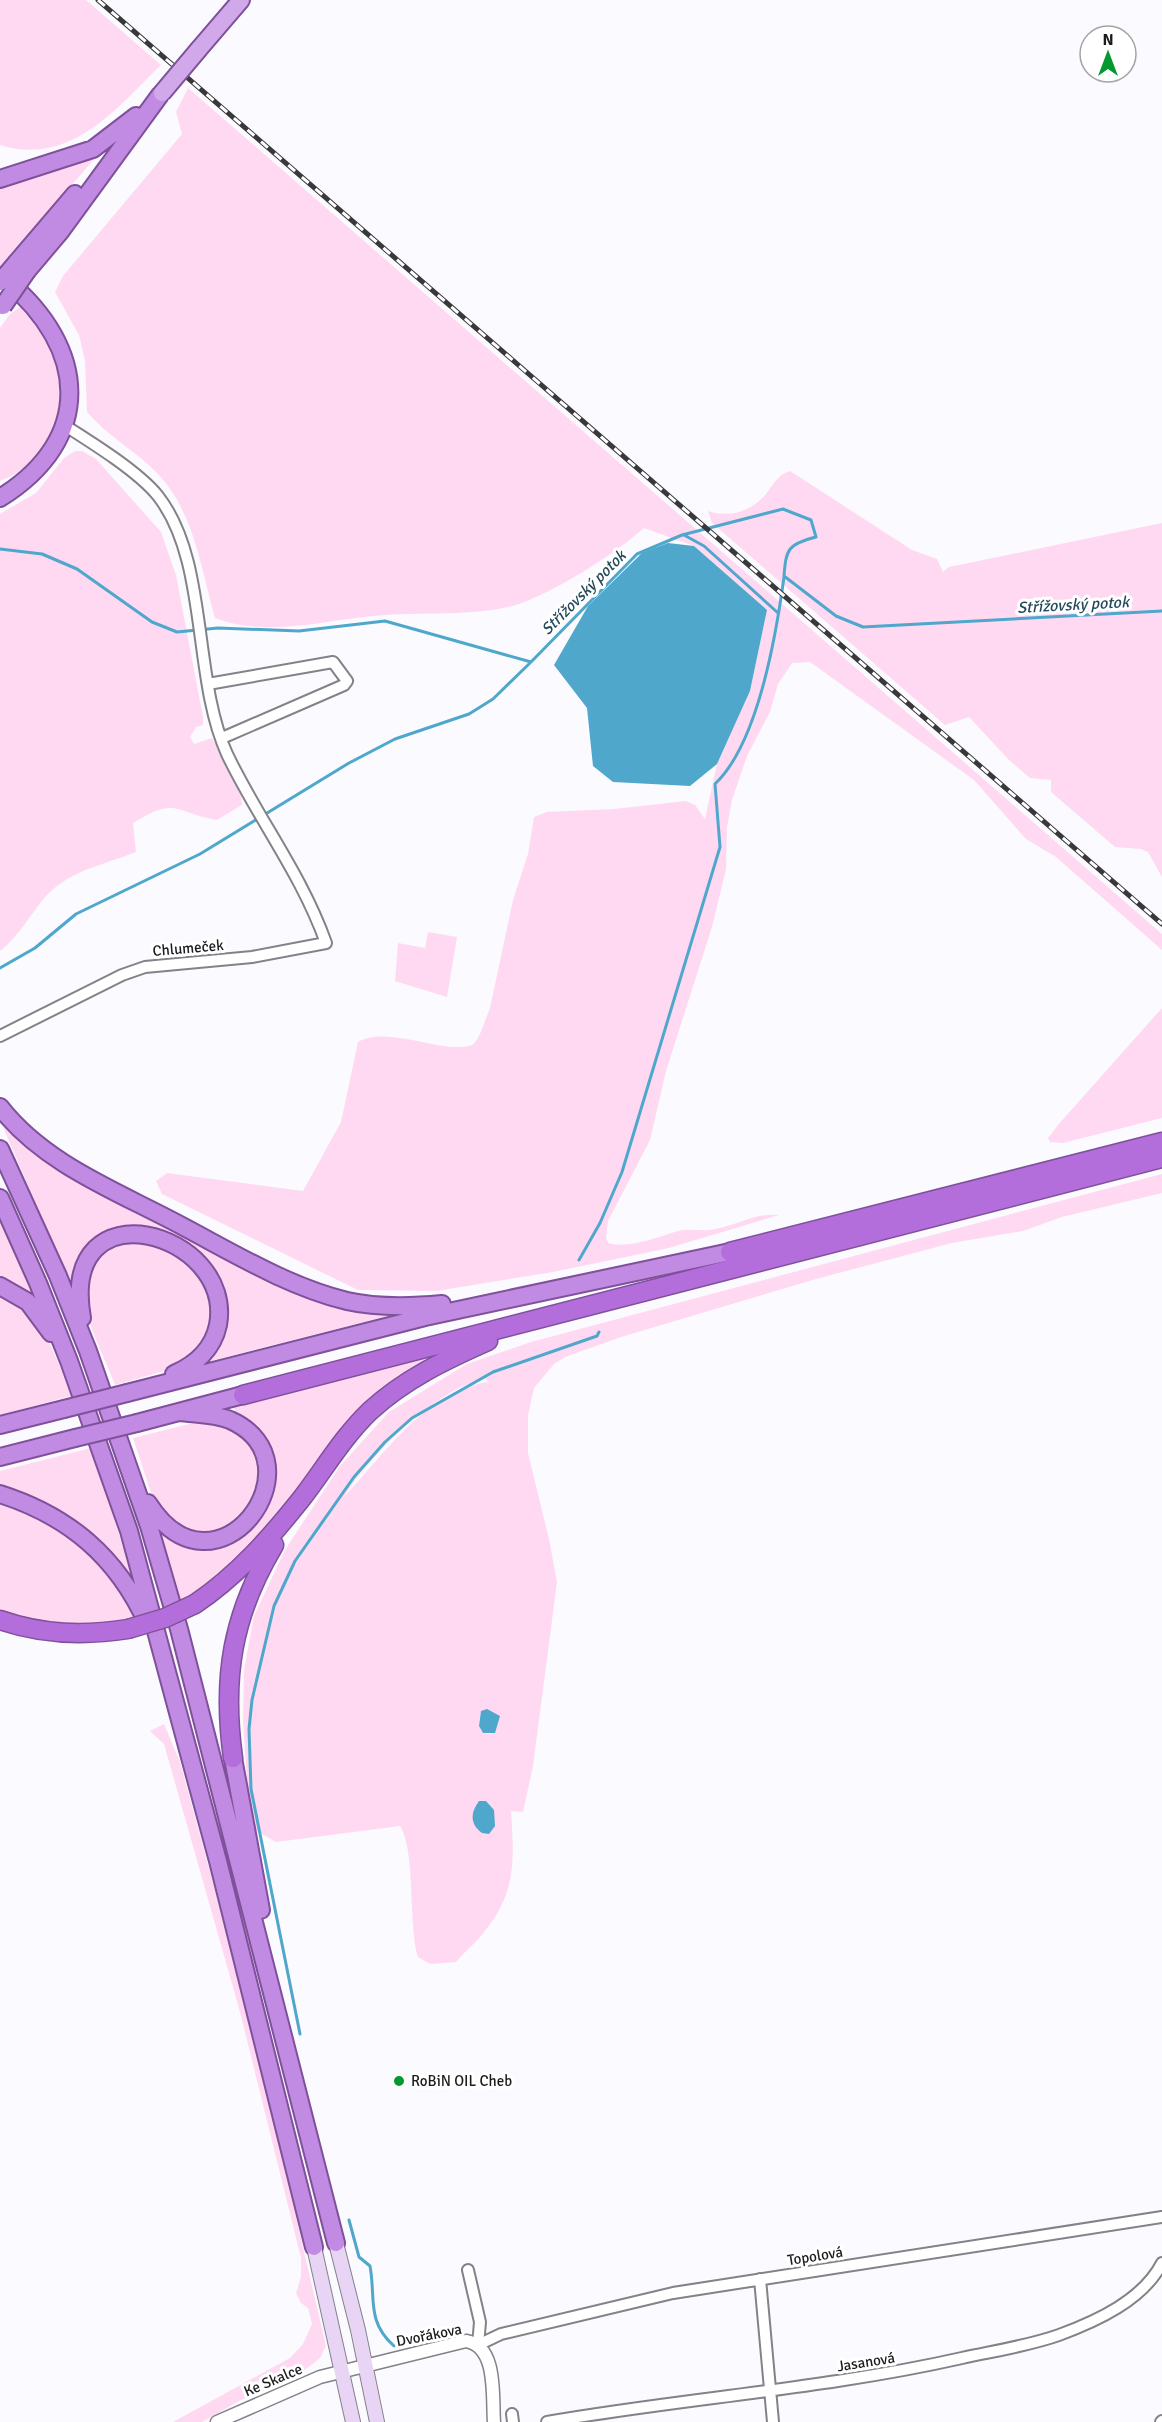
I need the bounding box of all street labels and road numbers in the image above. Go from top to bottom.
street label: Chlumeček [152,936,225,960]
street label: Topolová [786,2243,844,2269]
street label: Dvořákova [395,2320,463,2350]
street label: Jasanová [836,2349,896,2375]
street label: Ke Skalce [241,2360,305,2400]

